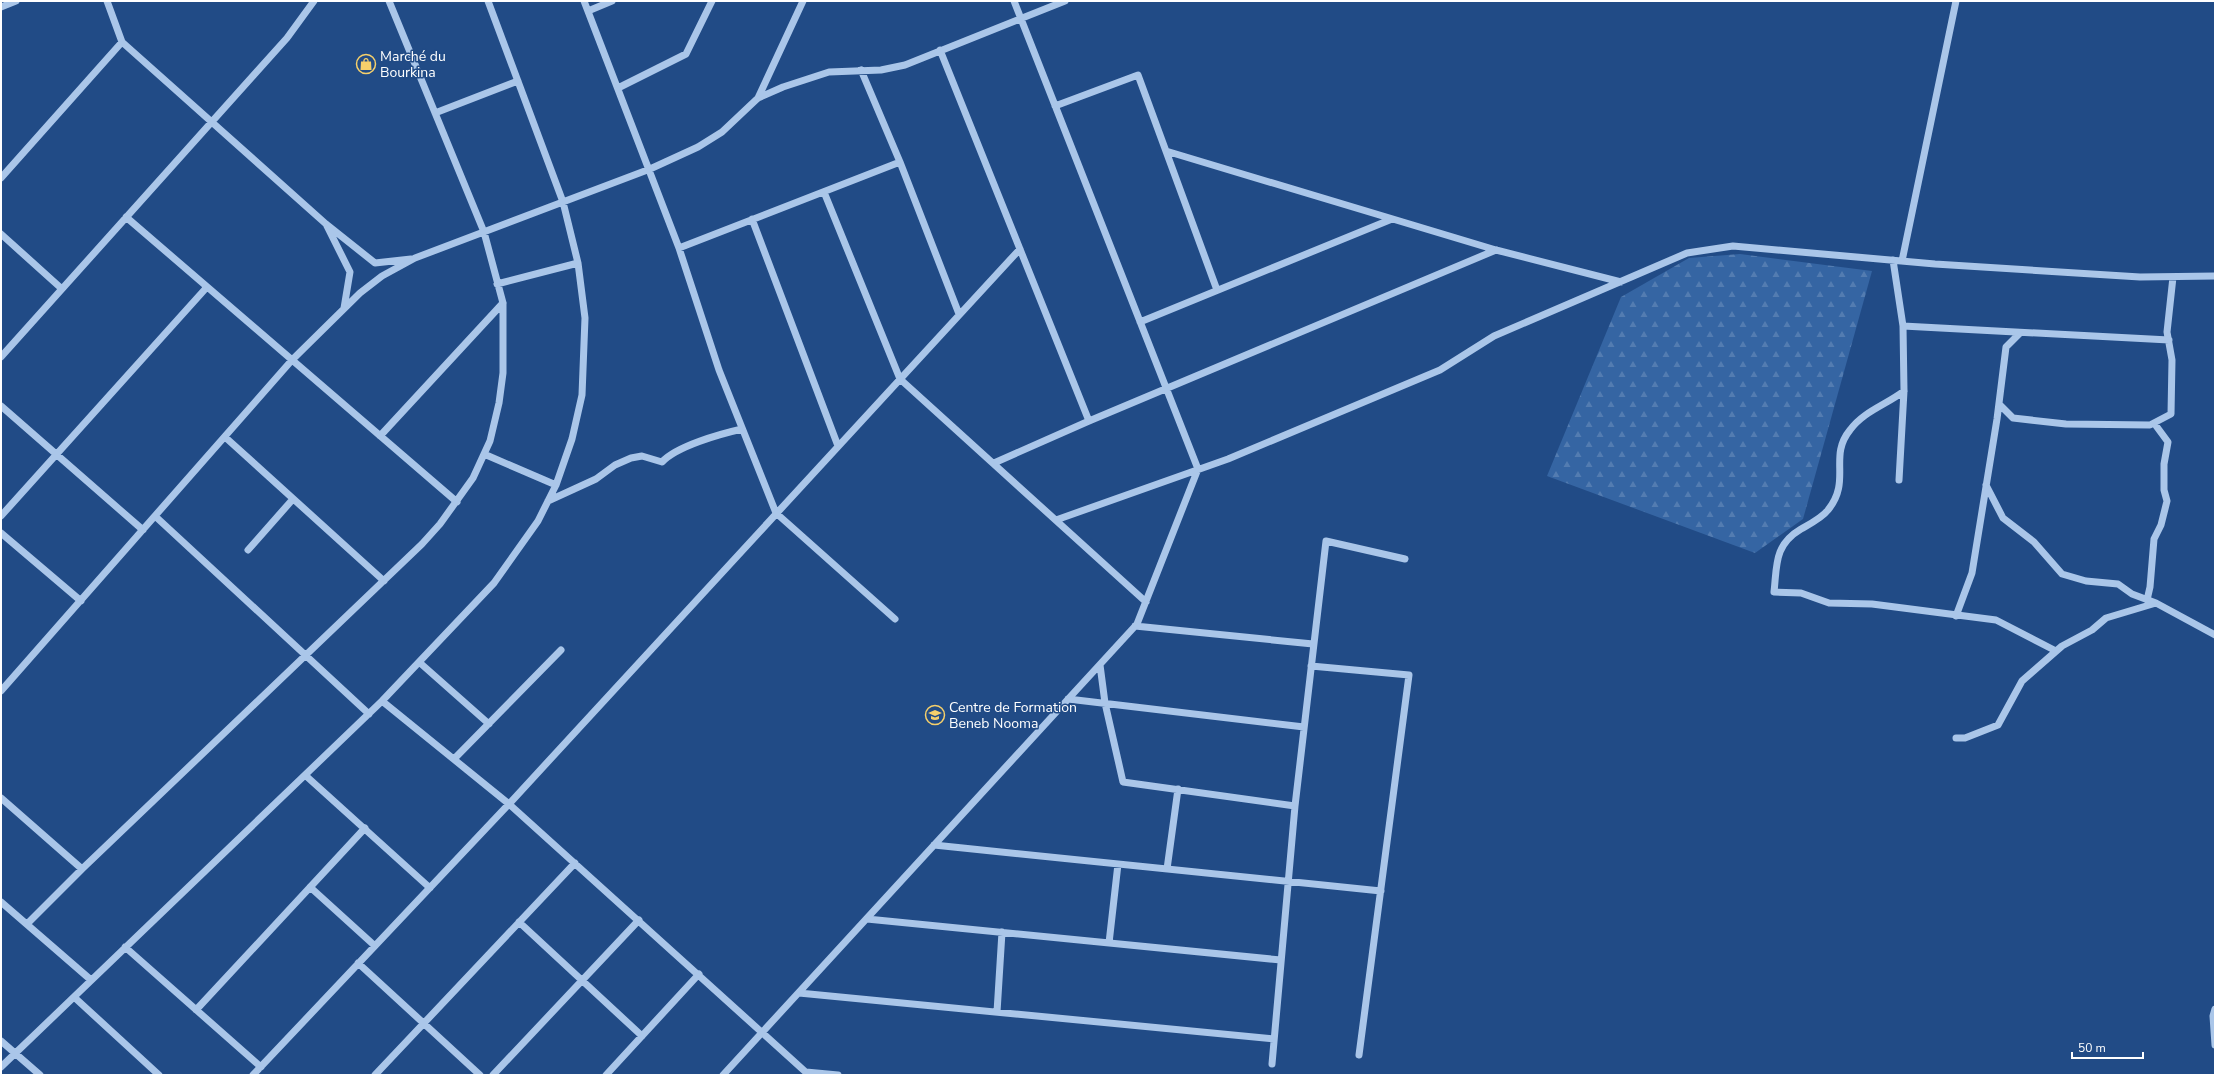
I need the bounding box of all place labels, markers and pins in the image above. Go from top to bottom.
place label: Marché du Bourkina [380,47,446,82]
shop icon: Marché du Bourkina [355,53,377,75]
place label: Centre de Formation Beneb Nooma [949,698,1077,733]
school or university icon: Centre de Formation Beneb Nooma [924,704,946,726]

